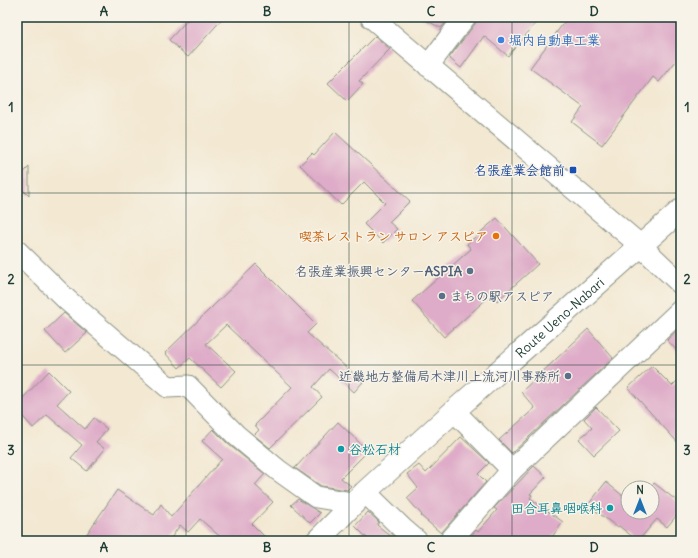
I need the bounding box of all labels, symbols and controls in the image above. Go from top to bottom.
text: A [100,3,109,20]
text: B [263,3,272,20]
text: C [427,3,436,20]
text: D [589,3,599,20]
place label: 堀内自動車工業 [509,32,600,49]
marker: 堀内自動車工業 [496,35,506,45]
text: 1 [8,99,14,116]
text: 1 [684,99,690,116]
place label: 名張産業会館前 [474,162,565,179]
marker: 名張産業会館前 [568,165,578,175]
place label: 喫茶レストラン サロン アスピア [299,228,488,245]
marker: 喫茶レストラン サロン アスピア [491,231,501,241]
place label: 名張産業振興センターASPIA [295,263,463,280]
marker: 名張産業振興センターASPIA [465,266,475,276]
text: 2 [7,271,15,288]
text: 2 [683,271,691,288]
street label: Route Ueno-Nabari [512,274,608,361]
place label: まちの駅アスピア [450,288,554,305]
marker: まちの駅アスピア [437,291,447,301]
place label: 近畿地方整備局木津川上流河川事務所 [339,368,560,385]
marker: 近畿地方整備局木津川上流河川事務所 [563,371,573,381]
place label: 谷松石材 [349,441,401,458]
text: 3 [7,442,15,459]
text: 3 [683,442,691,459]
marker: 谷松石材 [336,444,346,454]
north arrow [620,480,660,520]
text: N [636,483,644,497]
place label: 田合耳鼻咽喉科 [511,500,603,517]
marker: 田合耳鼻咽喉科 [605,503,615,513]
text: A [100,539,109,556]
text: B [263,539,272,556]
text: C [427,539,436,556]
text: D [589,539,599,556]

